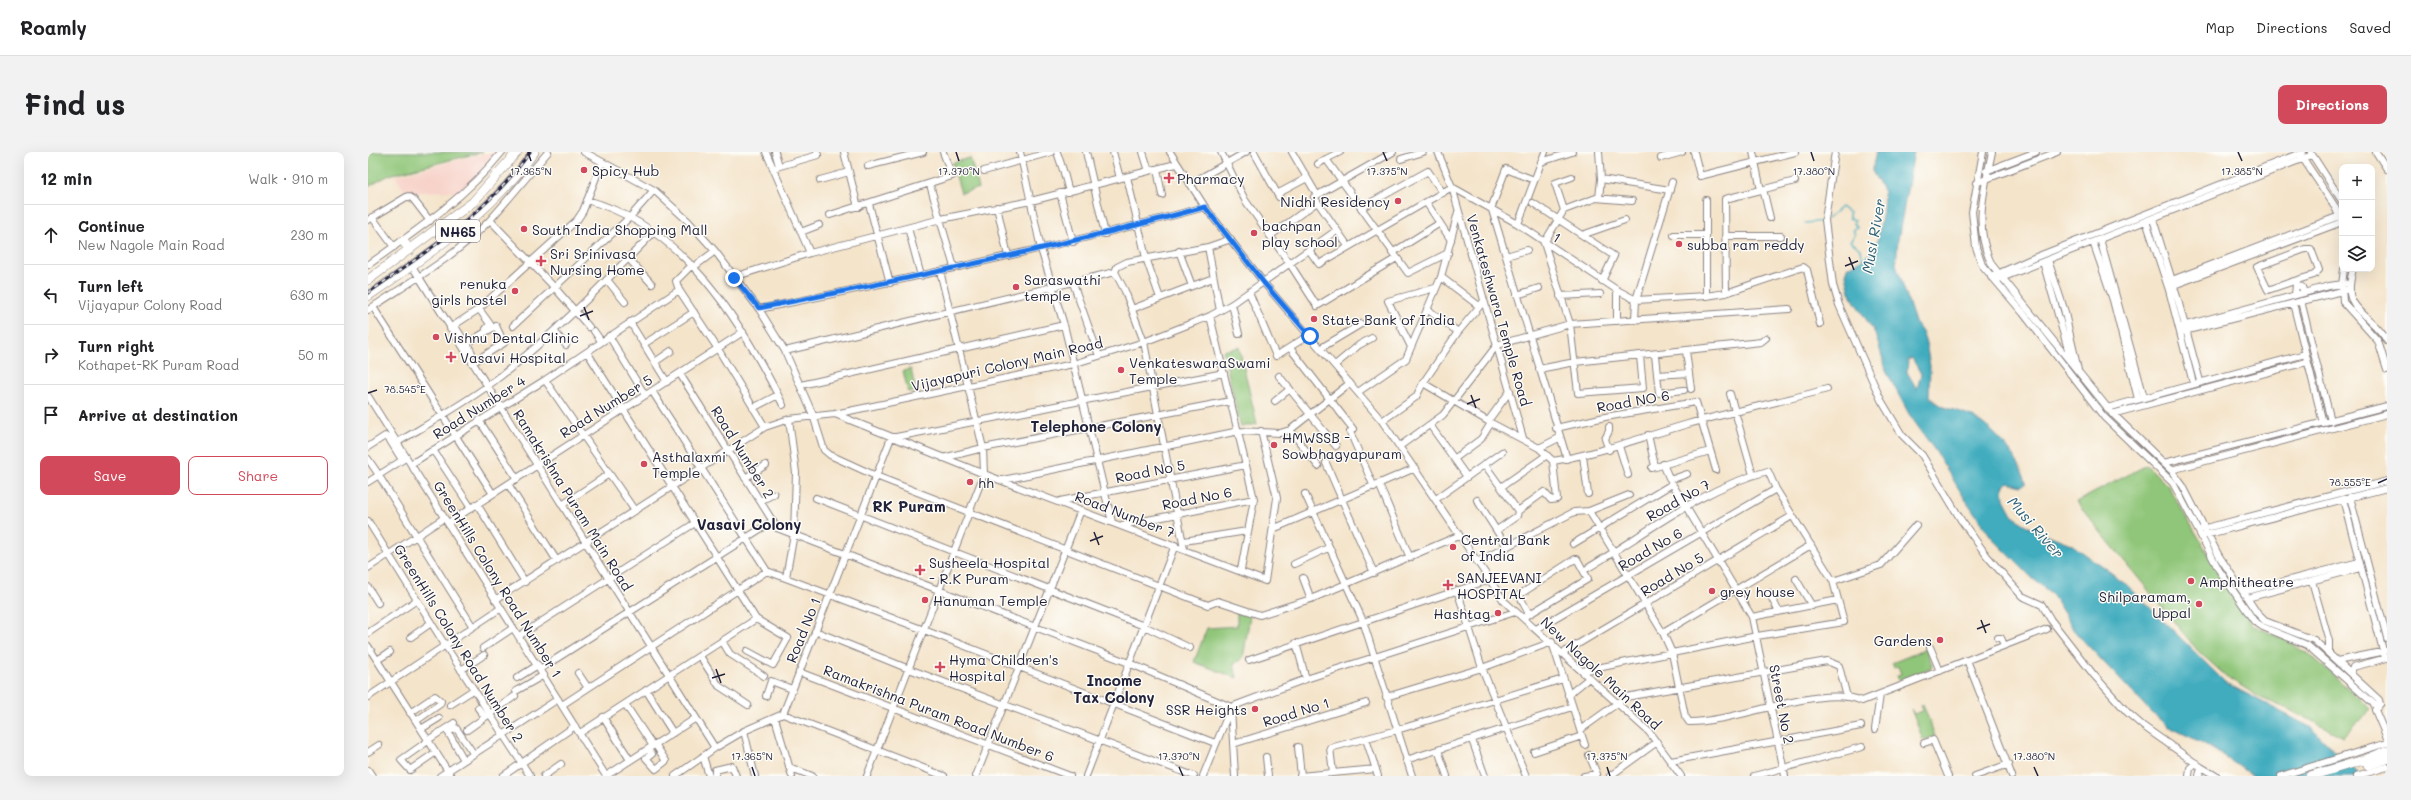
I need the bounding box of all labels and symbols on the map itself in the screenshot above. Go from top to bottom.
place label: Spicy Hub [592,161,659,180]
text: 17.365°N [510,164,552,178]
text: 17.370°N [938,164,980,178]
text: 17.375°N [1366,164,1408,178]
text: 17.380°N [1793,164,1835,178]
text: 17.385°N [2221,164,2263,178]
marker: Spicy Hub [579,165,589,175]
place label: Pharmacy [1177,169,1245,188]
marker: Pharmacy [1164,173,1174,183]
place label: Nidhi Residency [1280,192,1390,211]
marker: Nidhi Residency [1393,196,1403,206]
water label: Musi River [1857,196,1890,275]
street label: Venkateshwara Temple Road [1462,212,1536,408]
place label: bachpan play school [1262,216,1338,251]
road number: NH65 [436,220,480,242]
place label: South India Shopping Mall [532,220,708,239]
marker: South India Shopping Mall [519,224,529,234]
street label: 1 [1549,227,1565,247]
marker: bachpan play school [1249,228,1259,238]
place label: subba ram reddy [1687,235,1805,254]
marker: subba ram reddy [1674,239,1684,249]
place label: Sri Srinivasa Nursing Home [550,244,645,279]
marker: Sri Srinivasa Nursing Home [535,255,547,267]
route end [725,269,743,287]
place label: Saraswathi temple [1024,270,1101,305]
place label: renuka girls hostel [431,274,507,309]
marker: Saraswathi temple [1011,282,1021,292]
marker: renuka girls hostel [510,286,520,296]
place label: State Bank of India [1322,310,1455,329]
marker: State Bank of India [1309,314,1319,324]
route start [1301,327,1319,345]
place label: Vishnu Dental Clinic [444,328,579,347]
marker: Vishnu Dental Clinic [431,332,441,342]
street label: Vijayapuri Colony Main Road [909,333,1105,395]
place label: Vasavi Hospital [460,348,566,367]
marker: Vasavi Hospital [445,351,457,363]
place label: VenkateswaraSwami Temple [1129,353,1270,388]
marker: VenkateswaraSwami Temple [1116,365,1126,375]
street label: Road Number 4 [429,370,530,443]
street label: Road Number 5 [556,370,656,442]
text: 78.545°E [384,382,426,396]
street label: Road NO 6 [1595,385,1671,417]
street label: Road Number 2 [707,402,779,502]
street label: Ramakrishna Puram Main Road [509,406,637,595]
district label: Telephone Colony [1030,416,1162,436]
place label: HMWSSB - Sowbhagyapuram [1282,428,1402,463]
marker: HMWSSB - Sowbhagyapuram [1269,440,1279,450]
place label: Asthalaxmi Temple [652,447,726,482]
street label: Road No 5 [1114,455,1186,487]
marker: Asthalaxmi Temple [639,459,649,469]
place label: hh [978,473,994,492]
street label: Road No 7 [1643,475,1714,525]
text: 78.555°E [2329,475,2371,489]
street label: GreenHills Colony Road Number 1 [429,477,567,681]
marker: hh [965,477,975,487]
street label: Road No 6 [1160,482,1234,514]
street label: Road Number 7 [1072,486,1178,542]
water label: Musi River [2004,492,2069,563]
district label: RK Puram [872,496,946,516]
district label: Vasavi Colony [697,514,801,534]
street label: Road No 6 [1615,523,1685,575]
place label: Central Bank of India [1461,530,1550,565]
street label: GreenHills Colony Road Number 2 [390,540,528,746]
marker: Central Bank of India [1448,542,1458,552]
street label: Road No 5 [1637,548,1707,600]
place label: Susheela Hospital - R.K Puram [929,553,1050,588]
marker: Susheela Hospital - R.K Puram [914,564,926,576]
place label: SANJEEVANI HOSPITAL [1457,568,1542,603]
place label: Amphitheatre [2199,572,2294,591]
marker: Amphitheatre [2186,576,2196,586]
marker: SANJEEVANI HOSPITAL [1442,579,1454,591]
place label: grey house [1720,582,1795,601]
marker: grey house [1707,586,1717,596]
place label: Shilparamam, Uppal [2099,587,2191,622]
place label: Hanuman Temple [933,591,1048,610]
street label: Road No 1 [781,595,825,665]
marker: Hanuman Temple [920,595,930,605]
marker: Shilparamam, Uppal [2194,599,2204,609]
place label: Hashtag [1434,604,1490,623]
marker: Hashtag [1493,608,1503,618]
street label: New Nagole Main Road [1537,612,1665,734]
place label: Gardens [1874,631,1932,650]
marker: Gardens [1935,635,1945,645]
place label: Hyma Children's Hospital [949,650,1059,685]
street label: Ramakrishna Puram Road Number 6 [821,660,1057,766]
marker: Hyma Children's Hospital [934,661,946,673]
street label: Street No 2 [1765,663,1799,745]
district label: Income Tax Colony [1073,670,1155,707]
street label: Road No 1 [1260,693,1332,731]
place label: SSR Heights [1166,700,1247,719]
marker: SSR Heights [1250,704,1260,714]
text: 17.365°N [731,749,773,763]
text: 17.370°N [1158,749,1200,763]
text: 17.375°N [1586,749,1628,763]
text: 17.380°N [2013,749,2055,763]

